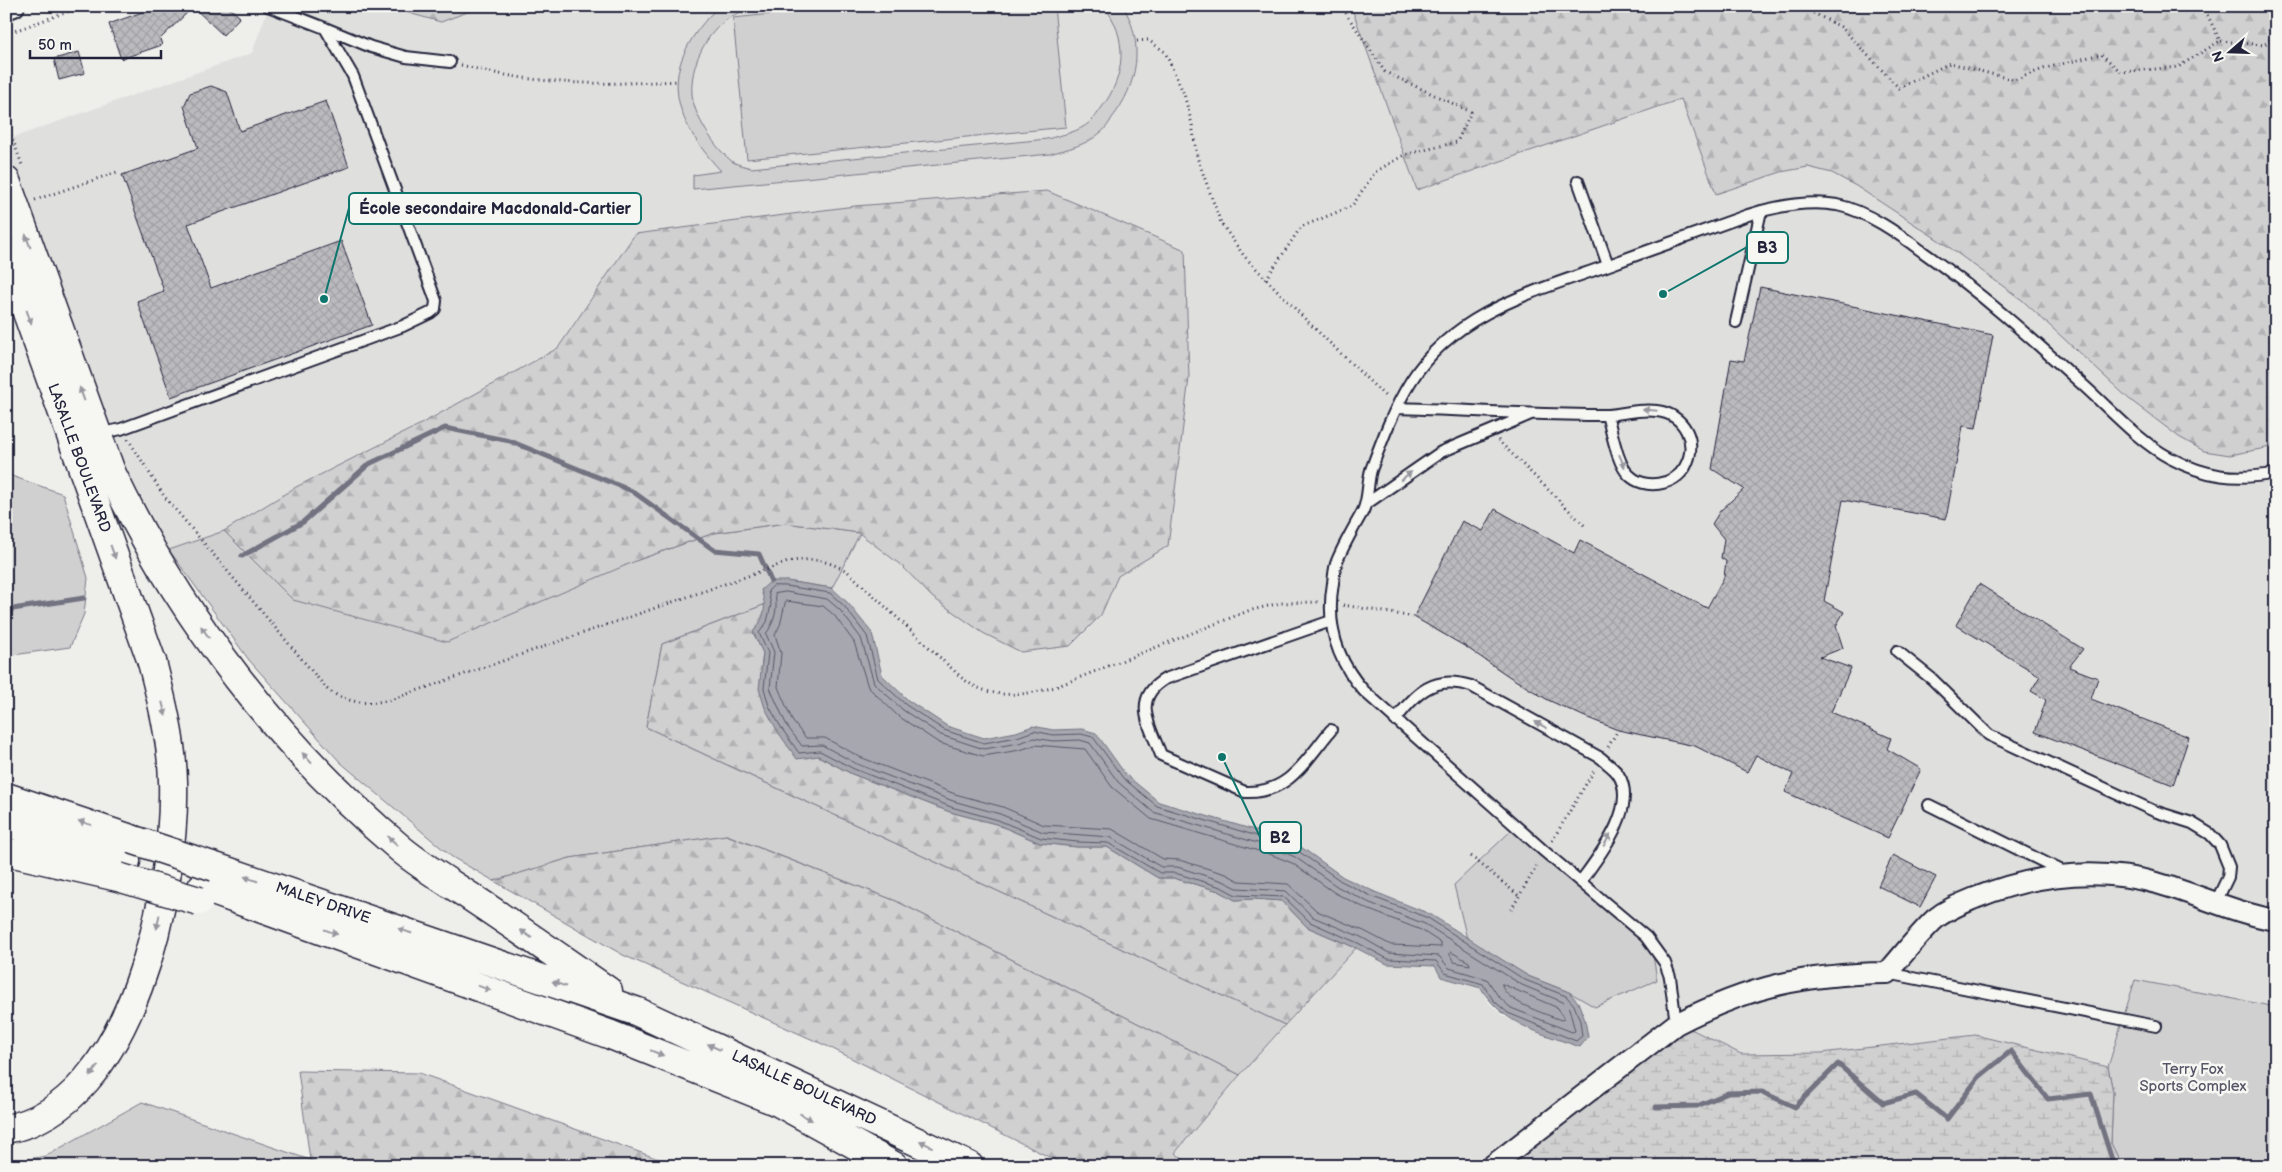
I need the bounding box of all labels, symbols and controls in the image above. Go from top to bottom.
scale bar [30,28,161,60]
north arrow [2204,28,2254,78]
text: 50 m [38,36,72,55]
text: N [2208,48,2228,64]
callout: École secondaire Macdonald-Cartier [349,193,641,224]
text: École secondaire Macdonald-Cartier [359,197,632,219]
callout: B3 [1747,232,1788,263]
one-way arrow [24,233,32,248]
text: B3 [1757,239,1777,258]
one-way arrow [25,310,33,325]
street label: LASALLE BOULEVARD [43,381,115,535]
one-way arrow [78,386,86,401]
one-way arrow [1642,406,1658,414]
one-way arrow [1618,454,1626,468]
one-way arrow [1400,471,1413,482]
one-way arrow [109,545,117,560]
one-way arrow [200,625,210,639]
one-way arrow [160,702,168,717]
one-way arrow [1534,721,1549,729]
one-way arrow [302,751,313,764]
one-way arrow [77,819,92,827]
callout: B2 [1260,822,1301,853]
text: B2 [1270,829,1291,848]
one-way arrow [1603,833,1612,846]
one-way arrow [387,835,399,847]
one-way arrow [244,875,259,882]
street label: MALEY DRIVE [273,878,373,928]
one-way arrow [153,915,161,931]
one-way arrow [398,927,413,934]
one-way arrow [324,928,339,936]
one-way arrow [519,929,533,939]
one-way arrow [551,980,566,988]
one-way arrow [476,985,491,992]
one-way arrow [707,1042,721,1050]
street label: LASALLE BOULEVARD [729,1046,879,1130]
one-way arrow [650,1049,665,1057]
park label: Terry Fox Sports Complex [2139,1060,2247,1096]
one-way arrow [89,1064,99,1078]
one-way arrow [799,1112,813,1121]
one-way arrow [918,1140,933,1148]

